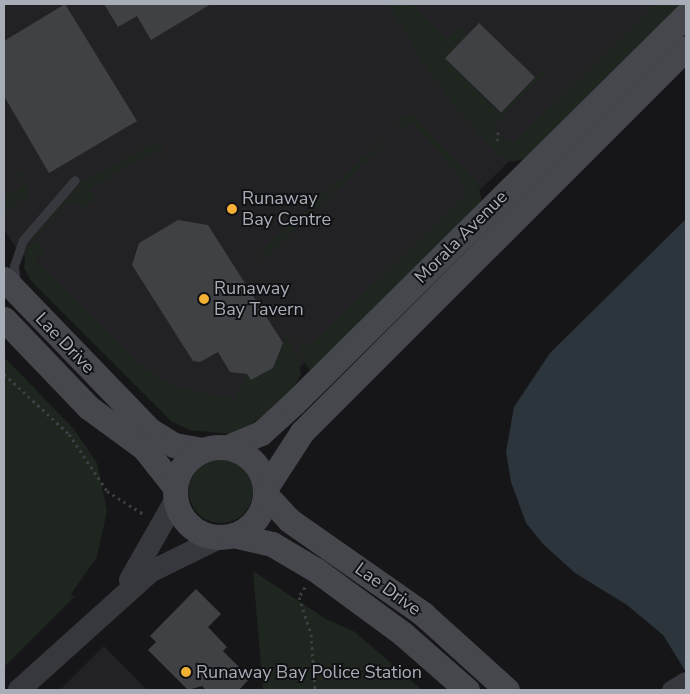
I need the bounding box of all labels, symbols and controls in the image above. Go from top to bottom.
street label: Morala Avenue [410,186,512,288]
place label: Runaway Bay Centre [242,188,331,230]
marker: Runaway Bay Centre [226,203,238,215]
place label: Runaway Bay Tavern [214,278,304,320]
marker: Runaway Bay Tavern [198,293,210,305]
street label: Lae Drive [31,308,99,378]
street label: Lae Drive [351,558,425,620]
place label: Runaway Bay Police Station [196,661,422,683]
marker: Runaway Bay Police Station [180,666,192,678]

